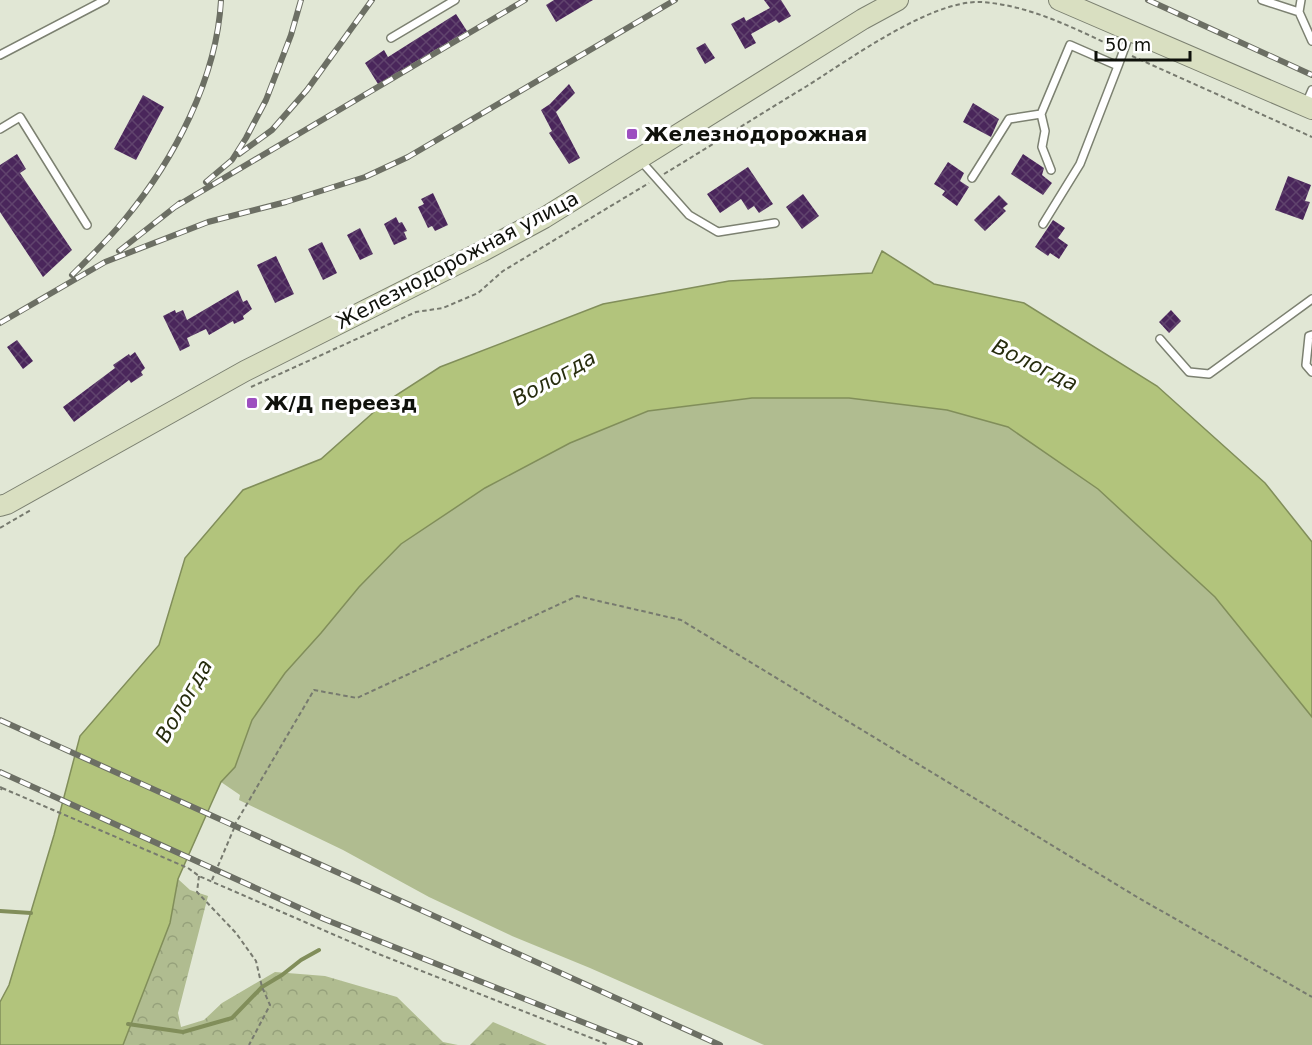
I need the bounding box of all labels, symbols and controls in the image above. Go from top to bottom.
scale bar [1096,24,1190,62]
text: 50 m [1105,34,1151,55]
place label: Железнодорожная [644,122,867,146]
marker: Железнодорожная [625,127,639,141]
street label: Железнодорожная улица [332,186,582,334]
water label: Вологда [988,334,1082,396]
water label: Вологда [508,345,600,411]
place label: Ж/Д переезд [264,391,417,415]
marker: Ж/Д переезд [245,396,259,410]
water label: Вологда [151,655,217,747]

